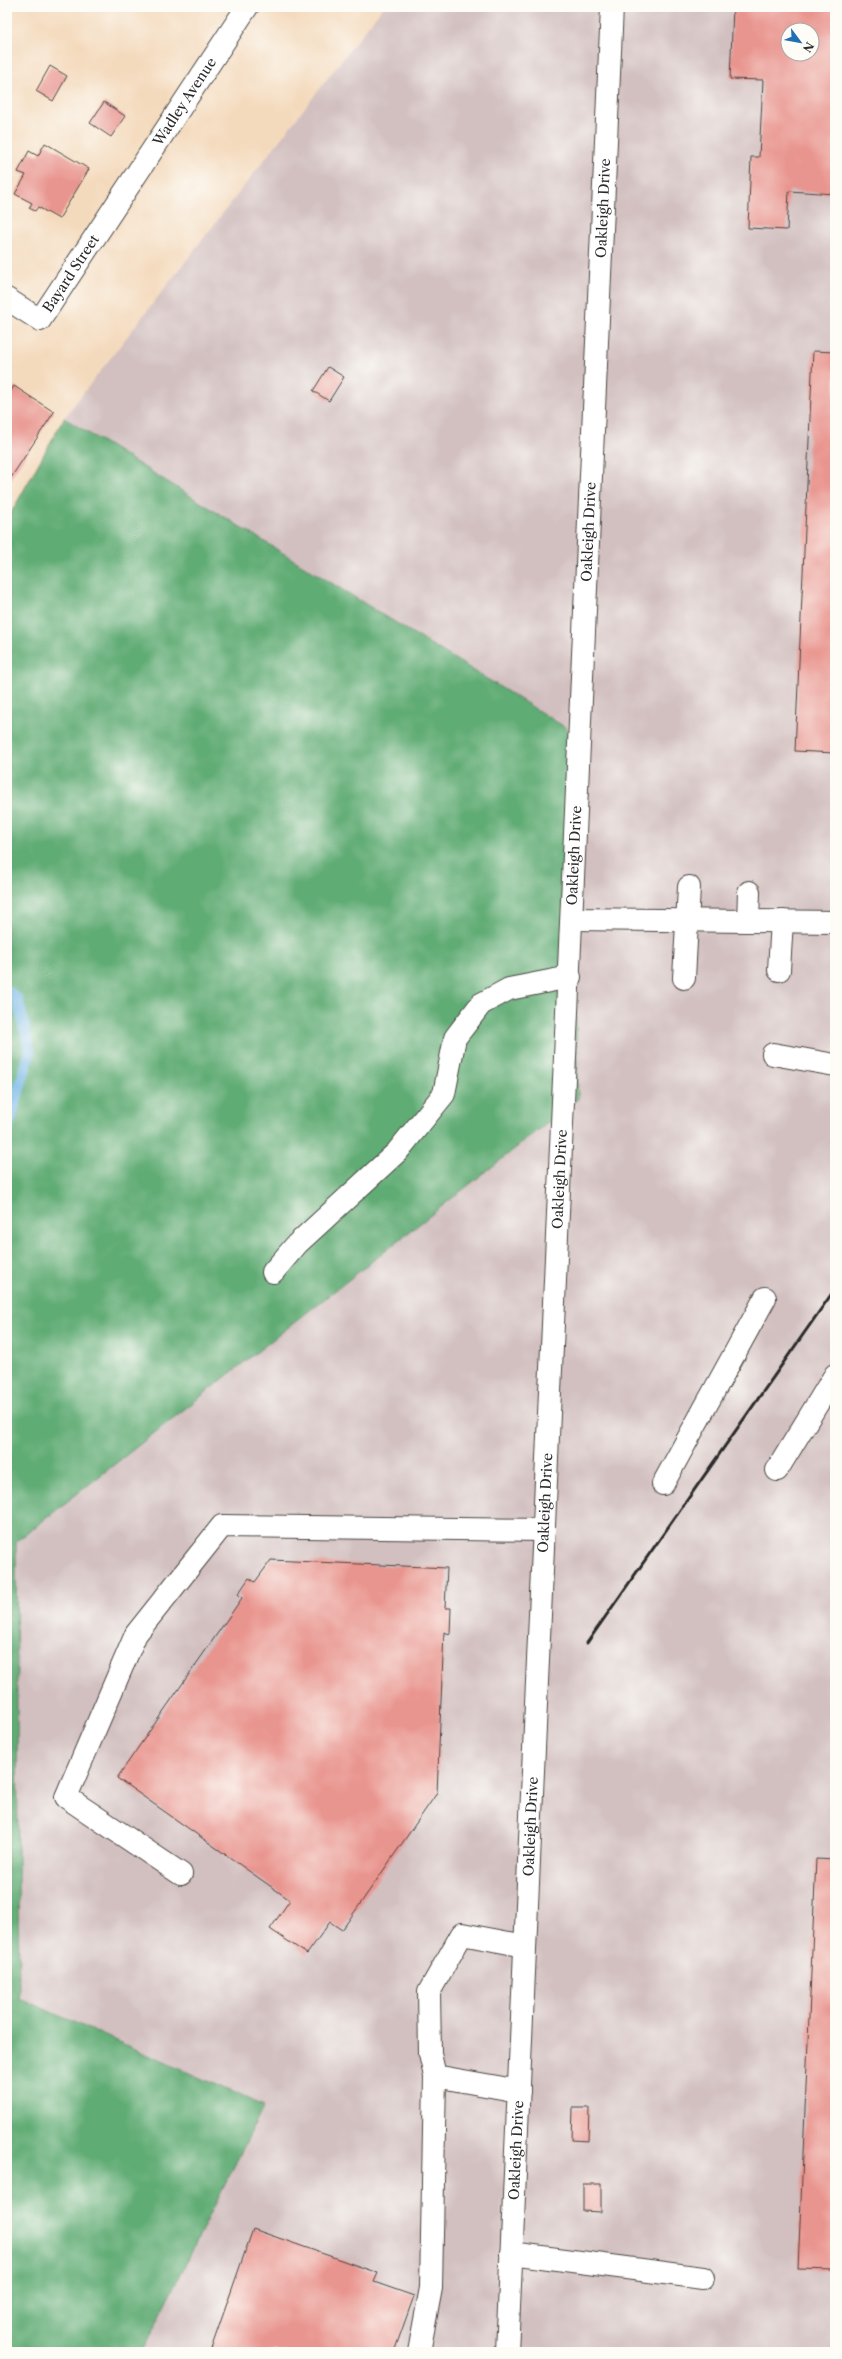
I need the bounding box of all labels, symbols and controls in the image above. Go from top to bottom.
north arrow [780,22,820,62]
text: N [800,40,817,55]
street label: Wadley Avenue [148,54,220,150]
street label: Oakleigh Drive [592,158,614,258]
street label: Bayard Street [39,231,103,316]
street label: Oakleigh Drive [577,481,600,582]
street label: Oakleigh Drive [563,805,585,906]
street label: Oakleigh Drive [548,1129,571,1229]
street label: Oakleigh Drive [534,1452,556,1553]
street label: Oakleigh Drive [519,1776,542,1877]
street label: Oakleigh Drive [505,2100,527,2200]

